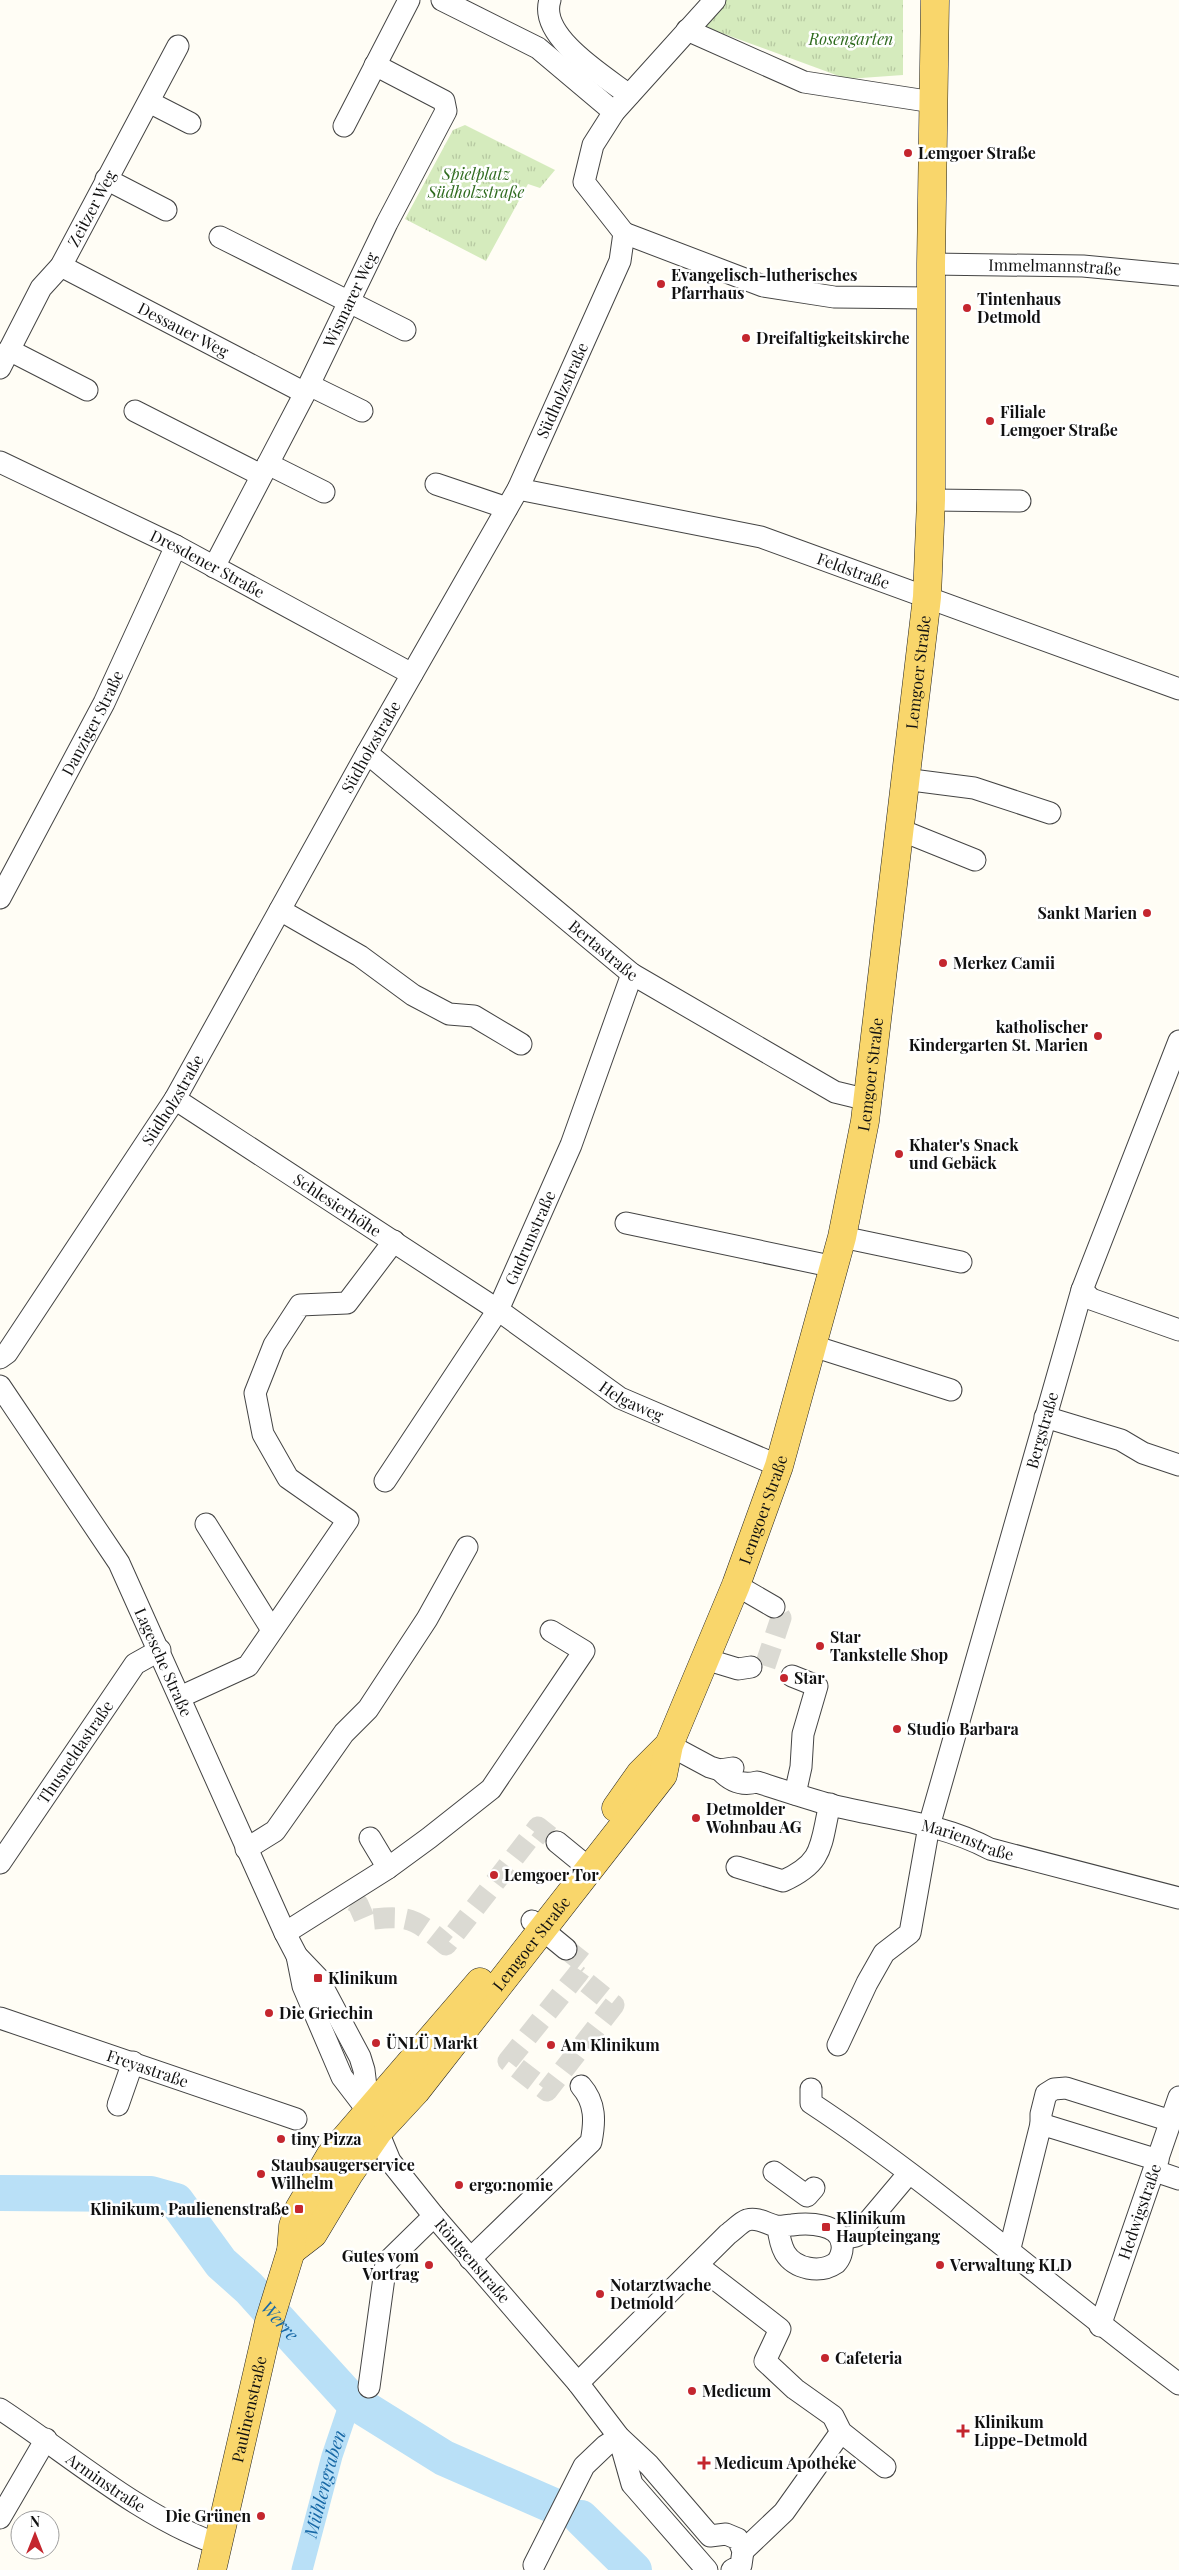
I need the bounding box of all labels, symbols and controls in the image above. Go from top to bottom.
park label: Rosengarten [808,28,893,49]
place label: Lemgoer Straße [918,142,1036,163]
marker: Lemgoer Straße [902,147,914,159]
park label: Spielplatz Südholzstraße [427,163,524,202]
street label: Zeitzer Weg [62,166,120,250]
street label: Wismarer Weg [317,248,382,351]
street label: Immelmannstraße [988,254,1122,280]
place label: Evangelisch-lutherisches Pfarrhaus [671,264,857,303]
marker: Evangelisch-lutherisches Pfarrhaus [655,278,667,290]
place label: Tintenhaus Detmold [977,288,1061,327]
street label: Dessauer Weg [135,297,233,362]
marker: Tintenhaus Detmold [961,302,973,314]
place label: Dreifaltigkeitskirche [756,327,910,348]
marker: Dreifaltigkeitskirche [740,332,752,344]
street label: Südholzstraße [531,339,592,441]
place label: Filiale Lemgoer Straße [1000,401,1118,440]
marker: Filiale Lemgoer Straße [984,415,996,427]
street label: Dresdener Straße [147,524,268,602]
street label: Feldstraße [814,547,893,593]
street label: Lemgoer Straße [900,614,935,730]
street label: Danziger Straße [56,667,128,779]
street label: Südholzstraße [336,697,405,797]
place label: Sankt Marien [1038,902,1137,923]
marker: Sankt Marien [1141,907,1153,919]
street label: Bertastraße [565,915,642,985]
place label: Merkez Camii [953,952,1055,973]
marker: Merkez Camii [937,957,949,969]
street label: Lemgoer Straße [852,1016,887,1133]
place label: katholischer Kindergarten St. Marien [909,1016,1089,1055]
marker: katholischer Kindergarten St. Marien [1092,1030,1104,1042]
street label: Südholzstraße [136,1051,208,1149]
place label: Khater's Snack und Gebäck [909,1134,1019,1173]
marker: Khater's Snack und Gebäck [893,1148,905,1160]
street label: Schlesierhöhe [290,1168,386,1241]
street label: Gudrunstraße [499,1187,560,1288]
street label: Helgaweg [596,1376,668,1426]
street label: Bergstraße [1021,1389,1062,1471]
street label: Lemgoer Straße [733,1453,792,1567]
street label: Lagesche Straße [130,1604,198,1720]
place label: Star Tankstelle Shop [830,1626,948,1665]
marker: Star Tankstelle Shop [814,1640,826,1652]
place label: Star [794,1667,825,1688]
marker: Star [778,1672,790,1684]
street label: Thusneldastraße [32,1696,117,1808]
place label: Studio Barbara [907,1718,1019,1739]
marker: Studio Barbara [891,1723,903,1735]
place label: Detmolder Wohnbau AG [705,1798,802,1837]
marker: Detmolder Wohnbau AG [690,1812,702,1824]
street label: Marienstraße [920,1814,1016,1865]
place label: Lemgoer Tor [504,1864,599,1885]
marker: Lemgoer Tor [488,1869,500,1881]
street label: Lemgoer Straße [487,1892,574,1995]
place label: Klinikum [328,1967,398,1988]
marker: Klinikum [312,1972,324,1984]
place label: Die Griechin [279,2002,373,2023]
marker: Die Griechin [263,2007,275,2019]
place label: ÜNLÜ Markt [386,2032,478,2053]
place label: Am Klinikum [560,2034,660,2055]
marker: ÜNLÜ Markt [370,2037,382,2049]
marker: Am Klinikum [545,2039,557,2051]
street label: Freyastraße [104,2044,192,2092]
place label: tiny Pizza [290,2128,362,2149]
marker: tiny Pizza [275,2133,287,2145]
place label: Staubsaugerservice Wilhelm [270,2154,415,2193]
street label: Hedwigstraße [1113,2161,1165,2262]
marker: Staubsaugerservice Wilhelm [255,2168,267,2180]
place label: ergo:nomie [469,2174,553,2195]
marker: ergo:nomie [453,2179,465,2191]
place label: Klinikum, Paulienenstraße [90,2198,289,2219]
marker: Klinikum, Paulienenstraße [293,2203,305,2215]
place label: Klinikum Haupteingang [836,2207,940,2246]
street label: Röntgenstraße [431,2214,515,2307]
marker: Klinikum Haupteingang [820,2221,832,2233]
place label: Gutes vom Vortrag [342,2245,420,2284]
place label: Verwaltung KLD [949,2254,1072,2275]
marker: Gutes vom Vortrag [423,2259,435,2271]
marker: Verwaltung KLD [934,2259,946,2271]
place label: Notarztwache Detmold [610,2274,711,2313]
marker: Notarztwache Detmold [594,2288,606,2300]
water label: Werre [256,2296,304,2346]
place label: Cafeteria [835,2347,903,2368]
marker: Cafeteria [819,2352,831,2364]
street label: Paulinenstraße [226,2354,271,2464]
place label: Medicum [702,2380,772,2401]
marker: Medicum [686,2385,698,2397]
place label: Klinikum Lippe-Detmold [974,2411,1088,2450]
marker: Klinikum Lippe-Detmold [956,2424,970,2438]
water label: Mühlengraben [298,2427,351,2541]
street label: Arminstraße [62,2447,150,2516]
place label: Medicum Apotheke [714,2452,856,2473]
marker: Medicum Apotheke [698,2457,710,2469]
place label: Die Grünen [165,2505,251,2526]
north arrow [10,2510,60,2560]
marker: Die Grünen [255,2510,267,2522]
text: N [30,2512,40,2531]

